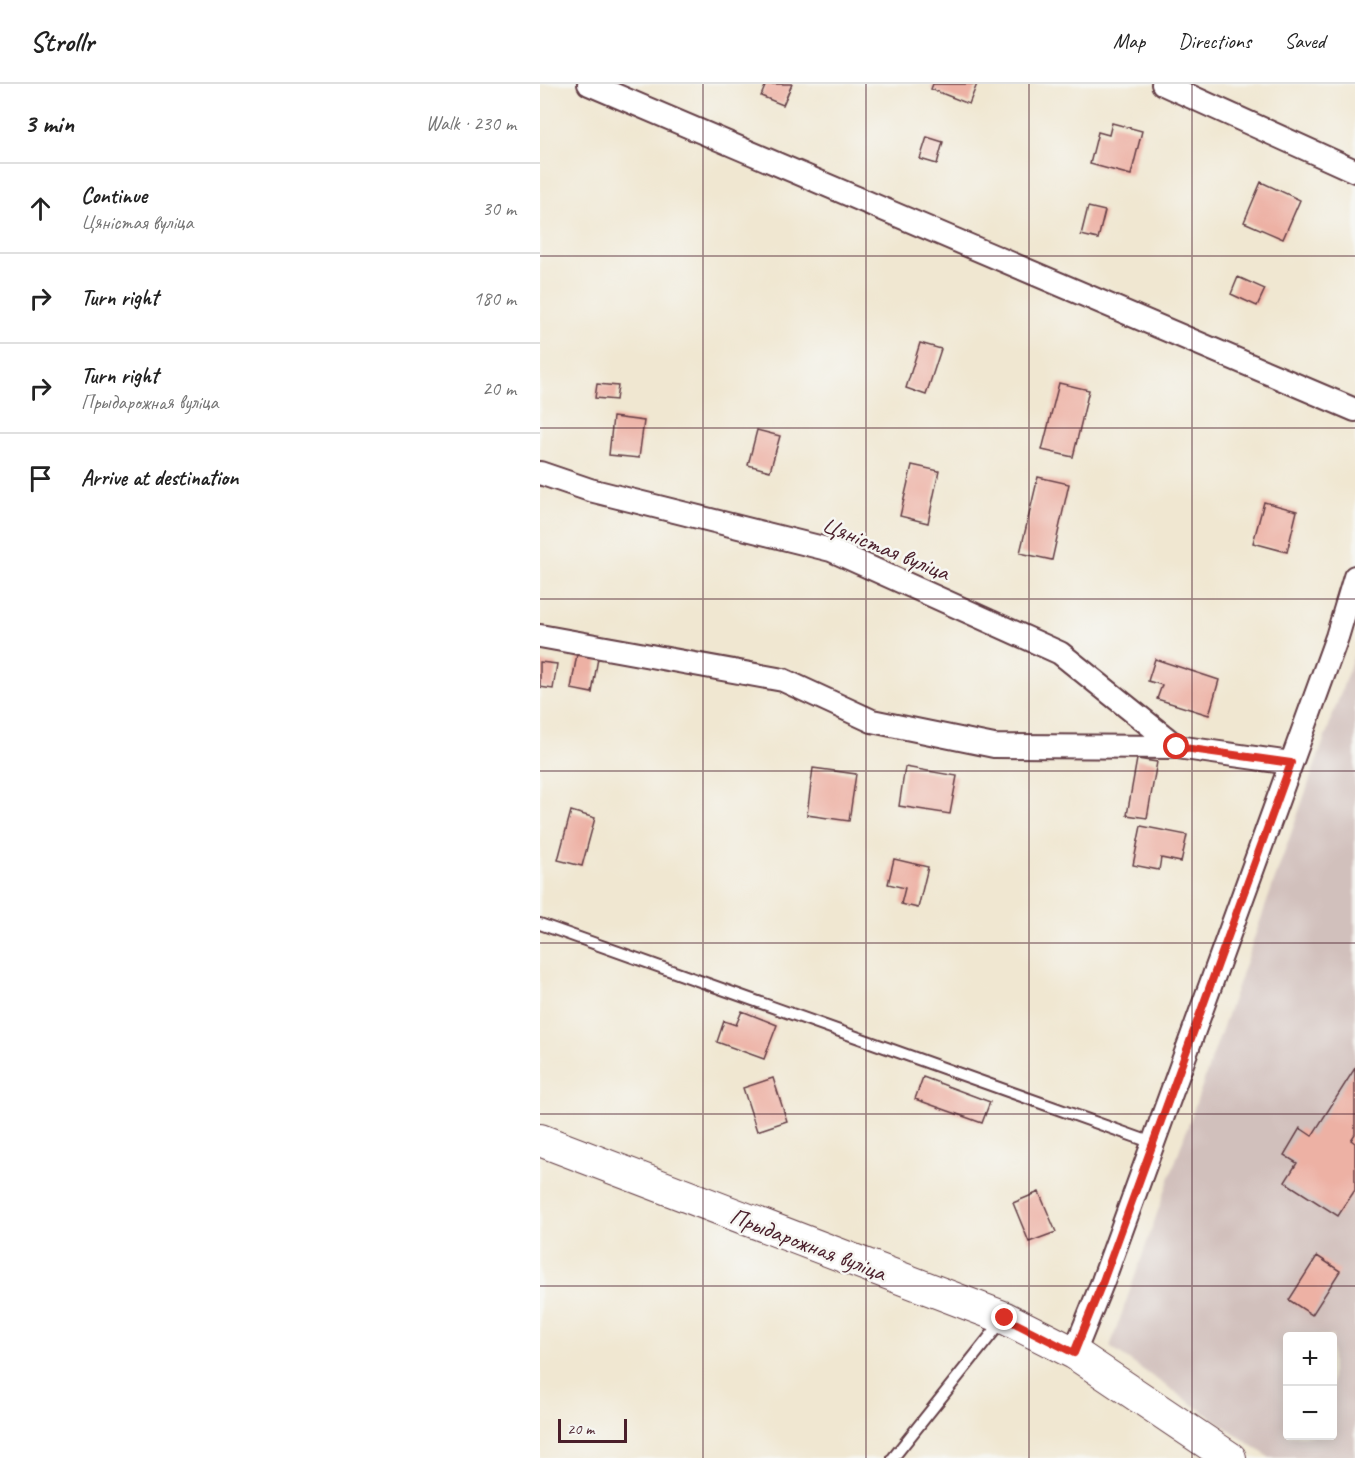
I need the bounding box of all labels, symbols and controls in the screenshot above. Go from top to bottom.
text: Strollr [30,24,94,59]
text: Map [1113,28,1145,54]
text: Directions [1178,28,1251,54]
text: Saved [1284,28,1325,54]
text: 3 min [24,107,74,140]
text: Walk · 230 m [426,111,516,136]
text: Continue [81,182,147,210]
icon: ahead [24,192,57,225]
text: 30 m [482,196,516,221]
text: Цяністая вуліца [81,210,193,235]
icon: right [24,282,57,315]
text: Turn right [81,284,158,312]
text: 180 m [473,286,516,311]
text: Turn right [81,362,158,390]
icon: right [24,372,57,405]
text: 20 m [482,376,516,401]
text: Прыдарожная вуліца [81,390,218,415]
icon: arrive [24,462,57,495]
text: Arrive at destination [81,464,238,492]
street label: Цяністая вуліца [818,509,955,588]
route start [1163,733,1189,759]
street label: Прыдарожная вуліца [726,1200,892,1288]
route end [991,1304,1017,1330]
map controls [1283,1332,1337,1440]
button: + [1283,1332,1337,1386]
button: − [1283,1386,1337,1440]
scale bar [558,1416,627,1444]
text: 20 m [567,1419,594,1439]

